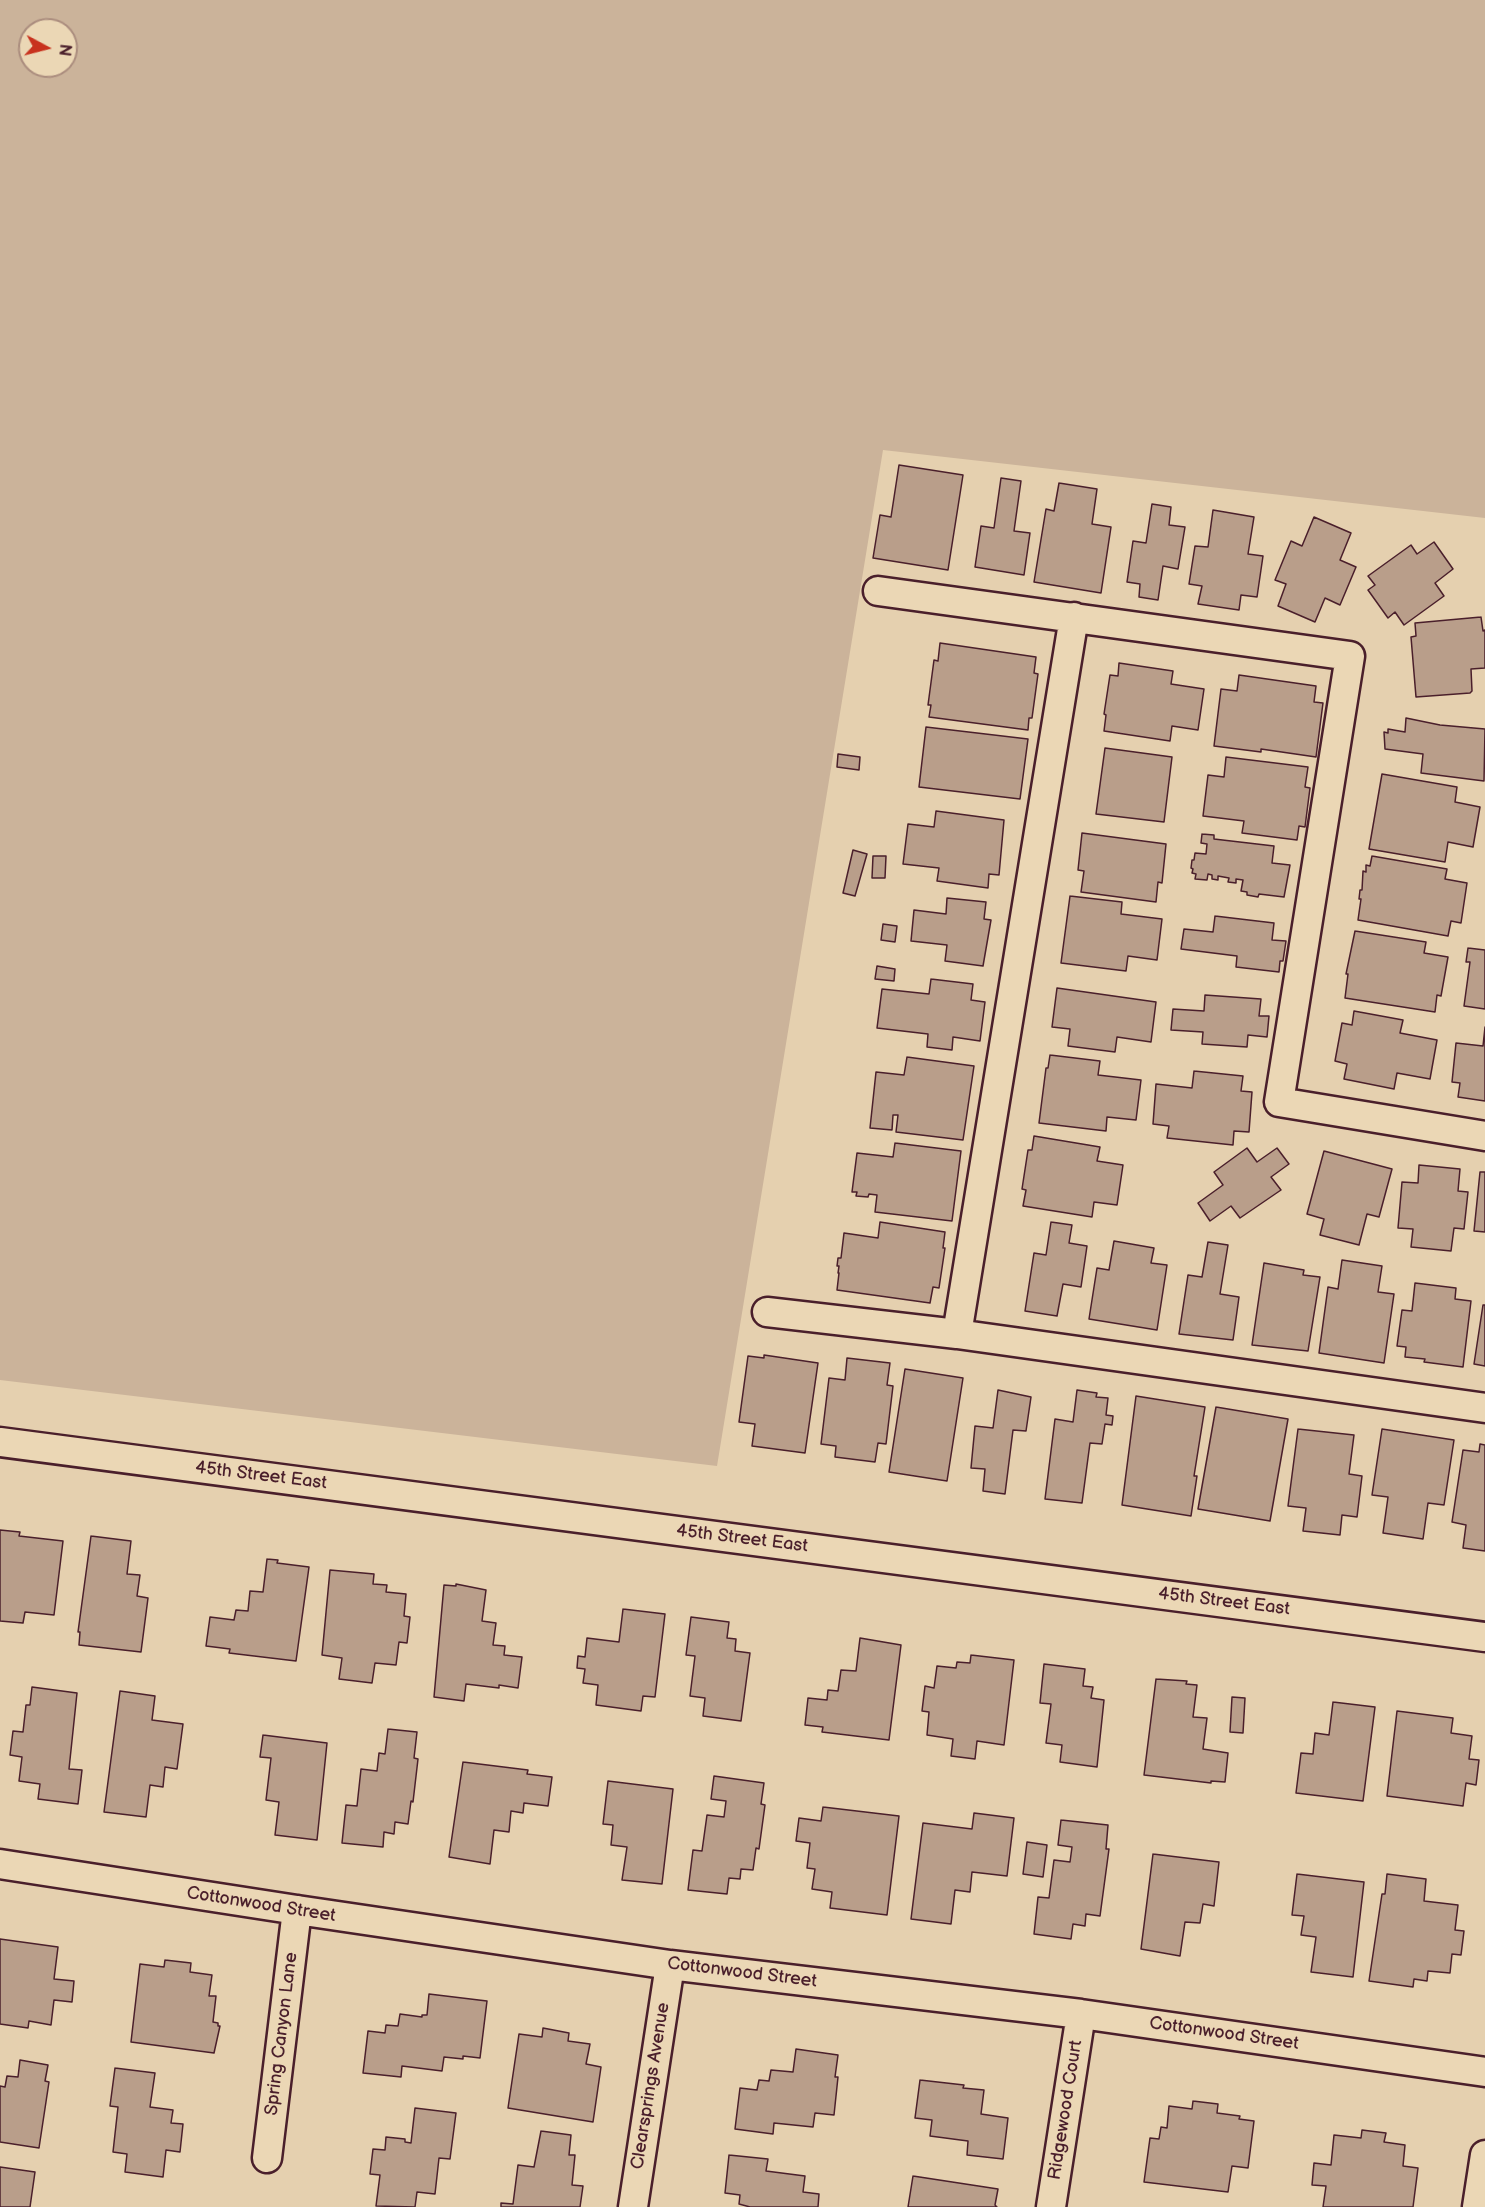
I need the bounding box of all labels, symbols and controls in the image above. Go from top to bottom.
north arrow [18,18,78,78]
text: N [54,43,75,57]
street label: 45th Street East [194,1457,328,1495]
street label: 45th Street East [675,1520,809,1558]
street label: 45th Street East [1157,1583,1291,1621]
street label: Cottonwood Street [185,1883,337,1927]
street label: Spring Canyon Lane [261,1951,303,2117]
street label: Cottonwood Street [666,1953,818,1993]
street label: Clearsprings Avenue [627,2001,675,2171]
street label: Cottonwood Street [1148,2013,1300,2055]
street label: Ridgewood Court [1044,2039,1088,2181]

